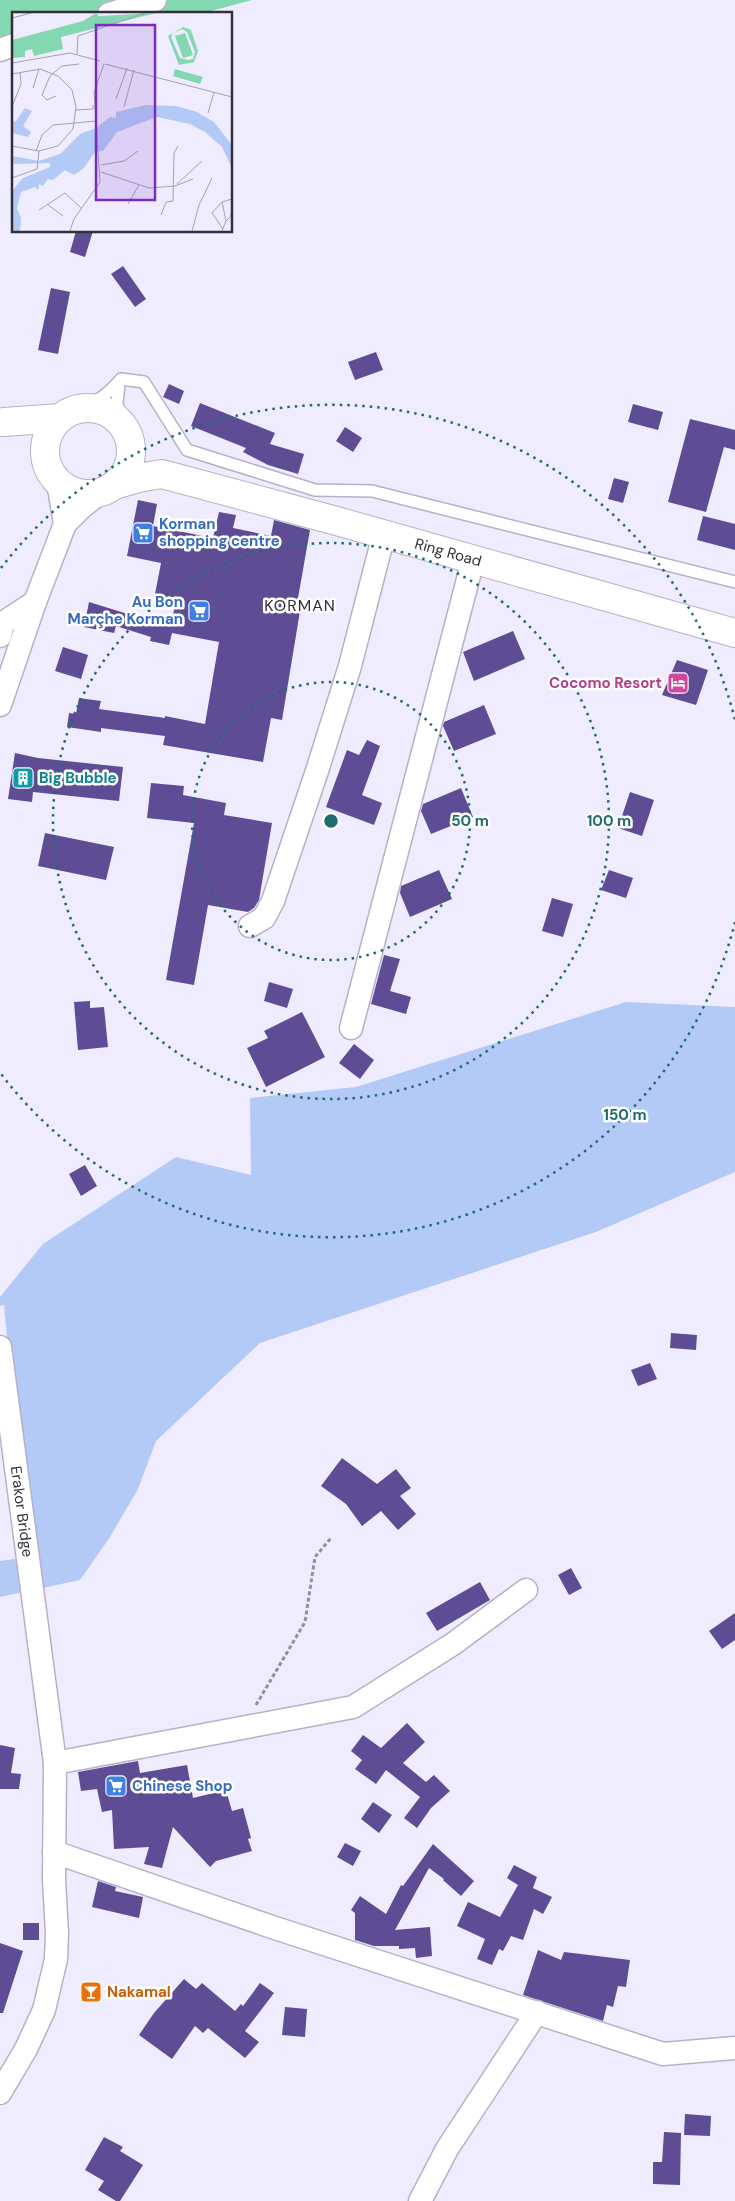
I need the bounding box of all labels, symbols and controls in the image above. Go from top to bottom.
inset map [12,12,232,232]
place label: Korman shopping centre [159,514,280,551]
supermarket icon: Korman shopping centre [131,521,155,545]
street label: Ring Road [412,533,484,571]
place label: Au Bon Marçhe Korman [67,592,183,629]
district label: KORMAN [264,595,336,616]
supermarket icon: Au Bon Marçhe Korman [187,599,211,623]
hotel icon: Cocomo Resort [666,671,690,695]
place label: Cocomo Resort [549,673,662,693]
building icon: Big Bubble [11,766,35,790]
place label: Big Bubble [39,768,117,788]
text: 50 m [451,811,489,831]
text: 100 m [587,811,631,831]
centre of rings [322,812,340,830]
text: 150 m [604,1105,647,1125]
street label: Erakor Bridge [6,1465,38,1558]
supermarket icon: Chinese Shop [104,1774,128,1798]
place label: Chinese Shop [132,1776,233,1796]
bar icon: Nakamal [79,1980,103,2004]
place label: Nakamal [107,1982,171,2002]

